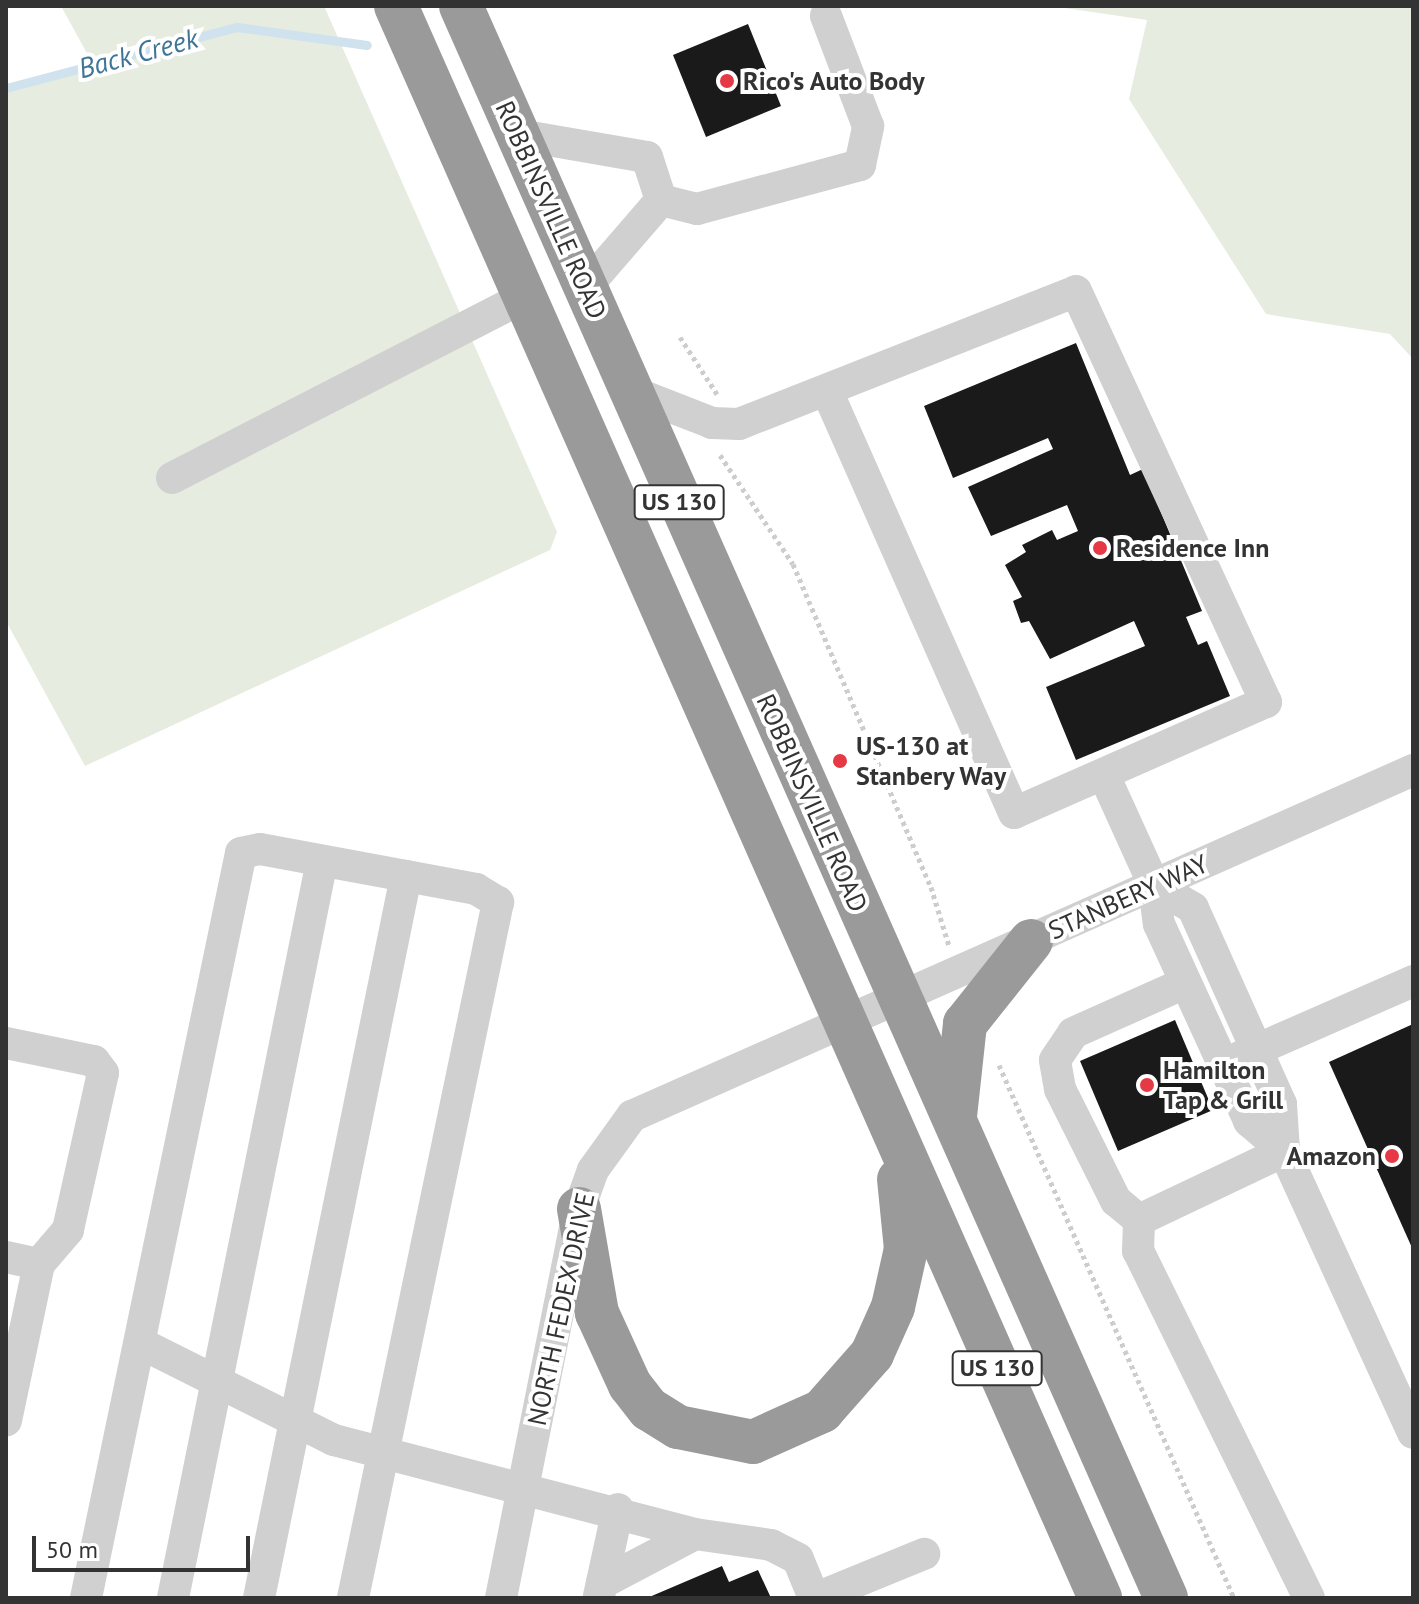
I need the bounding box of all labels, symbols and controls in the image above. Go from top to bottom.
water label: Back Creek [74,21,202,85]
place label: Rico's Auto Body [743,65,926,97]
marker: Rico's Auto Body [718,72,736,90]
street label: ROBBINSVILLE ROAD [489,96,613,324]
road number: US 130 [633,482,725,522]
place label: Residence Inn [1116,532,1269,564]
marker: Residence Inn [1091,539,1109,557]
street label: ROBBINSVILLE ROAD [750,689,874,917]
place label: US-130 at Stanbery Way [856,730,1008,792]
marker: US-130 at Stanbery Way [831,752,849,770]
street label: STANBERY WAY [1043,848,1213,946]
place label: Hamilton Tap & Grill [1163,1054,1284,1116]
marker: Hamilton Tap & Grill [1138,1076,1156,1094]
place label: Amazon [1287,1140,1376,1172]
marker: Amazon [1383,1147,1401,1165]
street label: NORTH FEDEX DRIVE [521,1189,601,1429]
road number: US 130 [951,1348,1043,1388]
scale bar [36,1520,254,1570]
text: 50 m [46,1534,98,1565]

